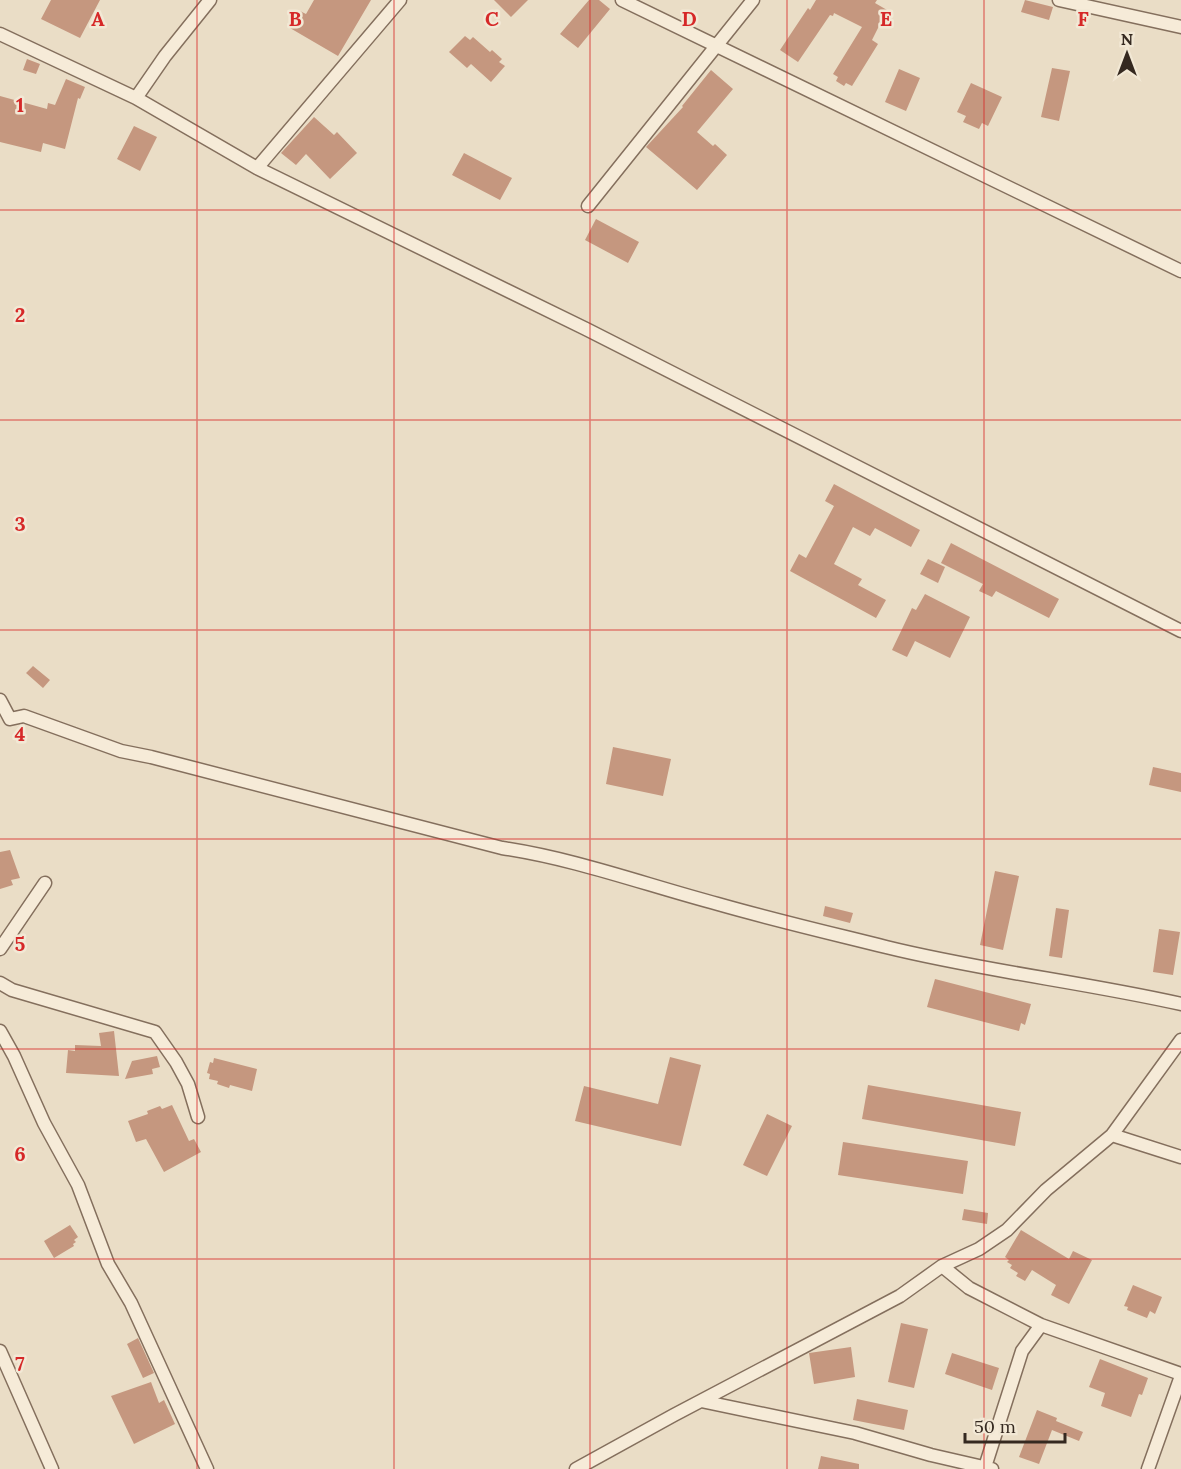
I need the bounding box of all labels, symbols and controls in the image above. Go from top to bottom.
text: A [91,6,105,31]
text: B [288,6,302,31]
text: C [485,6,499,31]
text: D [681,6,697,31]
text: E [880,6,892,31]
text: F [1077,6,1089,31]
north arrow [1097,24,1157,84]
text: N [1121,29,1133,49]
text: 1 [16,92,24,117]
text: 2 [15,302,25,327]
text: 3 [14,511,26,536]
text: 4 [15,721,26,746]
text: 5 [15,931,26,956]
text: 6 [14,1141,26,1166]
text: 7 [15,1351,25,1376]
scale bar [965,1406,1066,1444]
text: 50 m [974,1415,1016,1438]

